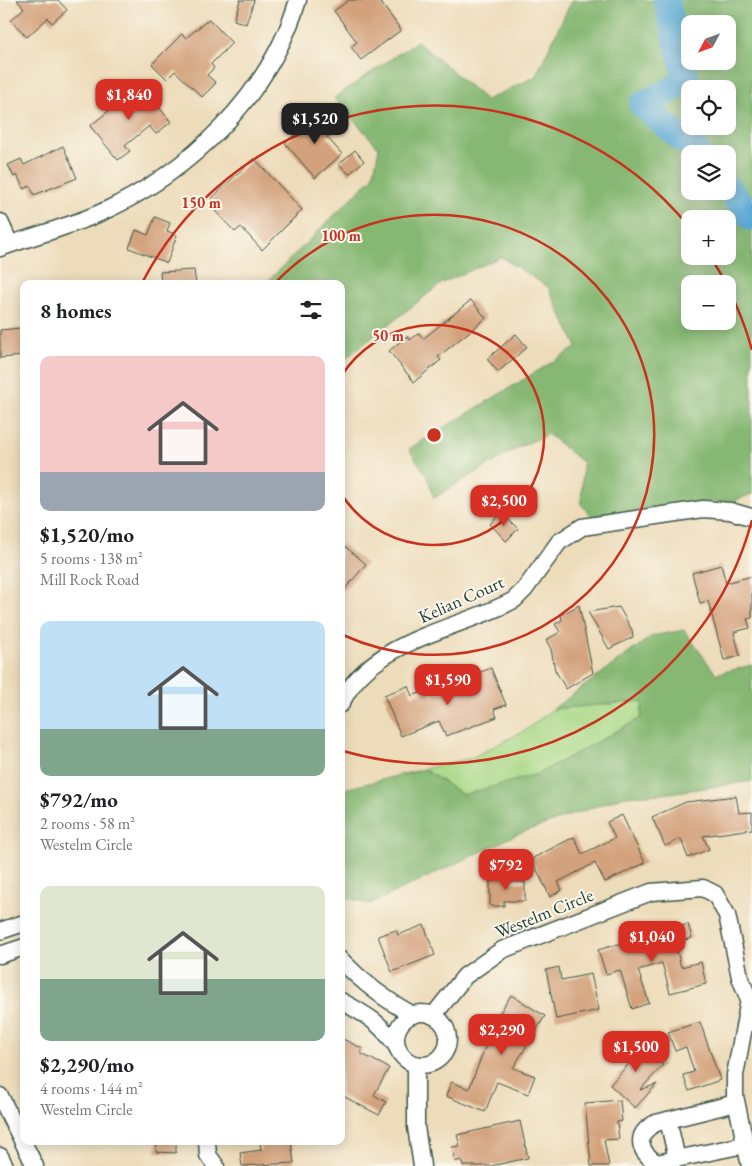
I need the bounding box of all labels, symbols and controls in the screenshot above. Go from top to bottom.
north arrow [681,15,736,70]
map controls [681,15,736,330]
pin: $1,840 [88,78,170,121]
button: locate [681,80,736,135]
text: $1,840 [106,84,152,105]
pin: $1,520 [274,102,356,145]
text: $1,520 [292,108,338,129]
button: layers [681,145,736,200]
text: 150 m [181,193,221,212]
button: + [681,210,736,265]
text: 100 m [321,226,361,245]
button: − [681,275,736,330]
icon: filters [297,296,325,324]
text: 8 homes [40,297,112,324]
text: 50 m [372,326,404,345]
icon: home [138,388,228,478]
centre of rings [425,426,443,444]
pin: $2,500 [463,484,545,527]
text: $2,500 [481,490,527,511]
text: $1,520/mo [40,521,134,548]
text: 5 rooms · 138 m² [40,548,143,569]
text: Mill Rock Road [40,569,139,590]
street label: Kelian Court [415,570,508,628]
icon: home [138,653,228,743]
pin: $1,590 [407,664,489,706]
text: $1,590 [425,669,471,690]
text: $792/mo [40,786,118,813]
text: 2 rooms · 58 m² [40,813,135,834]
text: Westelm Circle [40,834,132,855]
pin: $792 [476,848,536,891]
text: $792 [490,854,522,875]
street label: Westelm Circle [491,883,597,943]
icon: home [138,918,228,1008]
pin: $1,040 [611,920,693,963]
text: $1,040 [629,926,675,947]
pin: $2,290 [461,1014,543,1056]
text: $2,290 [479,1019,525,1040]
pin: $1,500 [595,1030,677,1073]
text: $1,500 [613,1036,659,1057]
text: $2,290/mo [40,1051,134,1078]
text: 4 rooms · 144 m² [40,1078,143,1099]
text: Westelm Circle [40,1099,132,1120]

